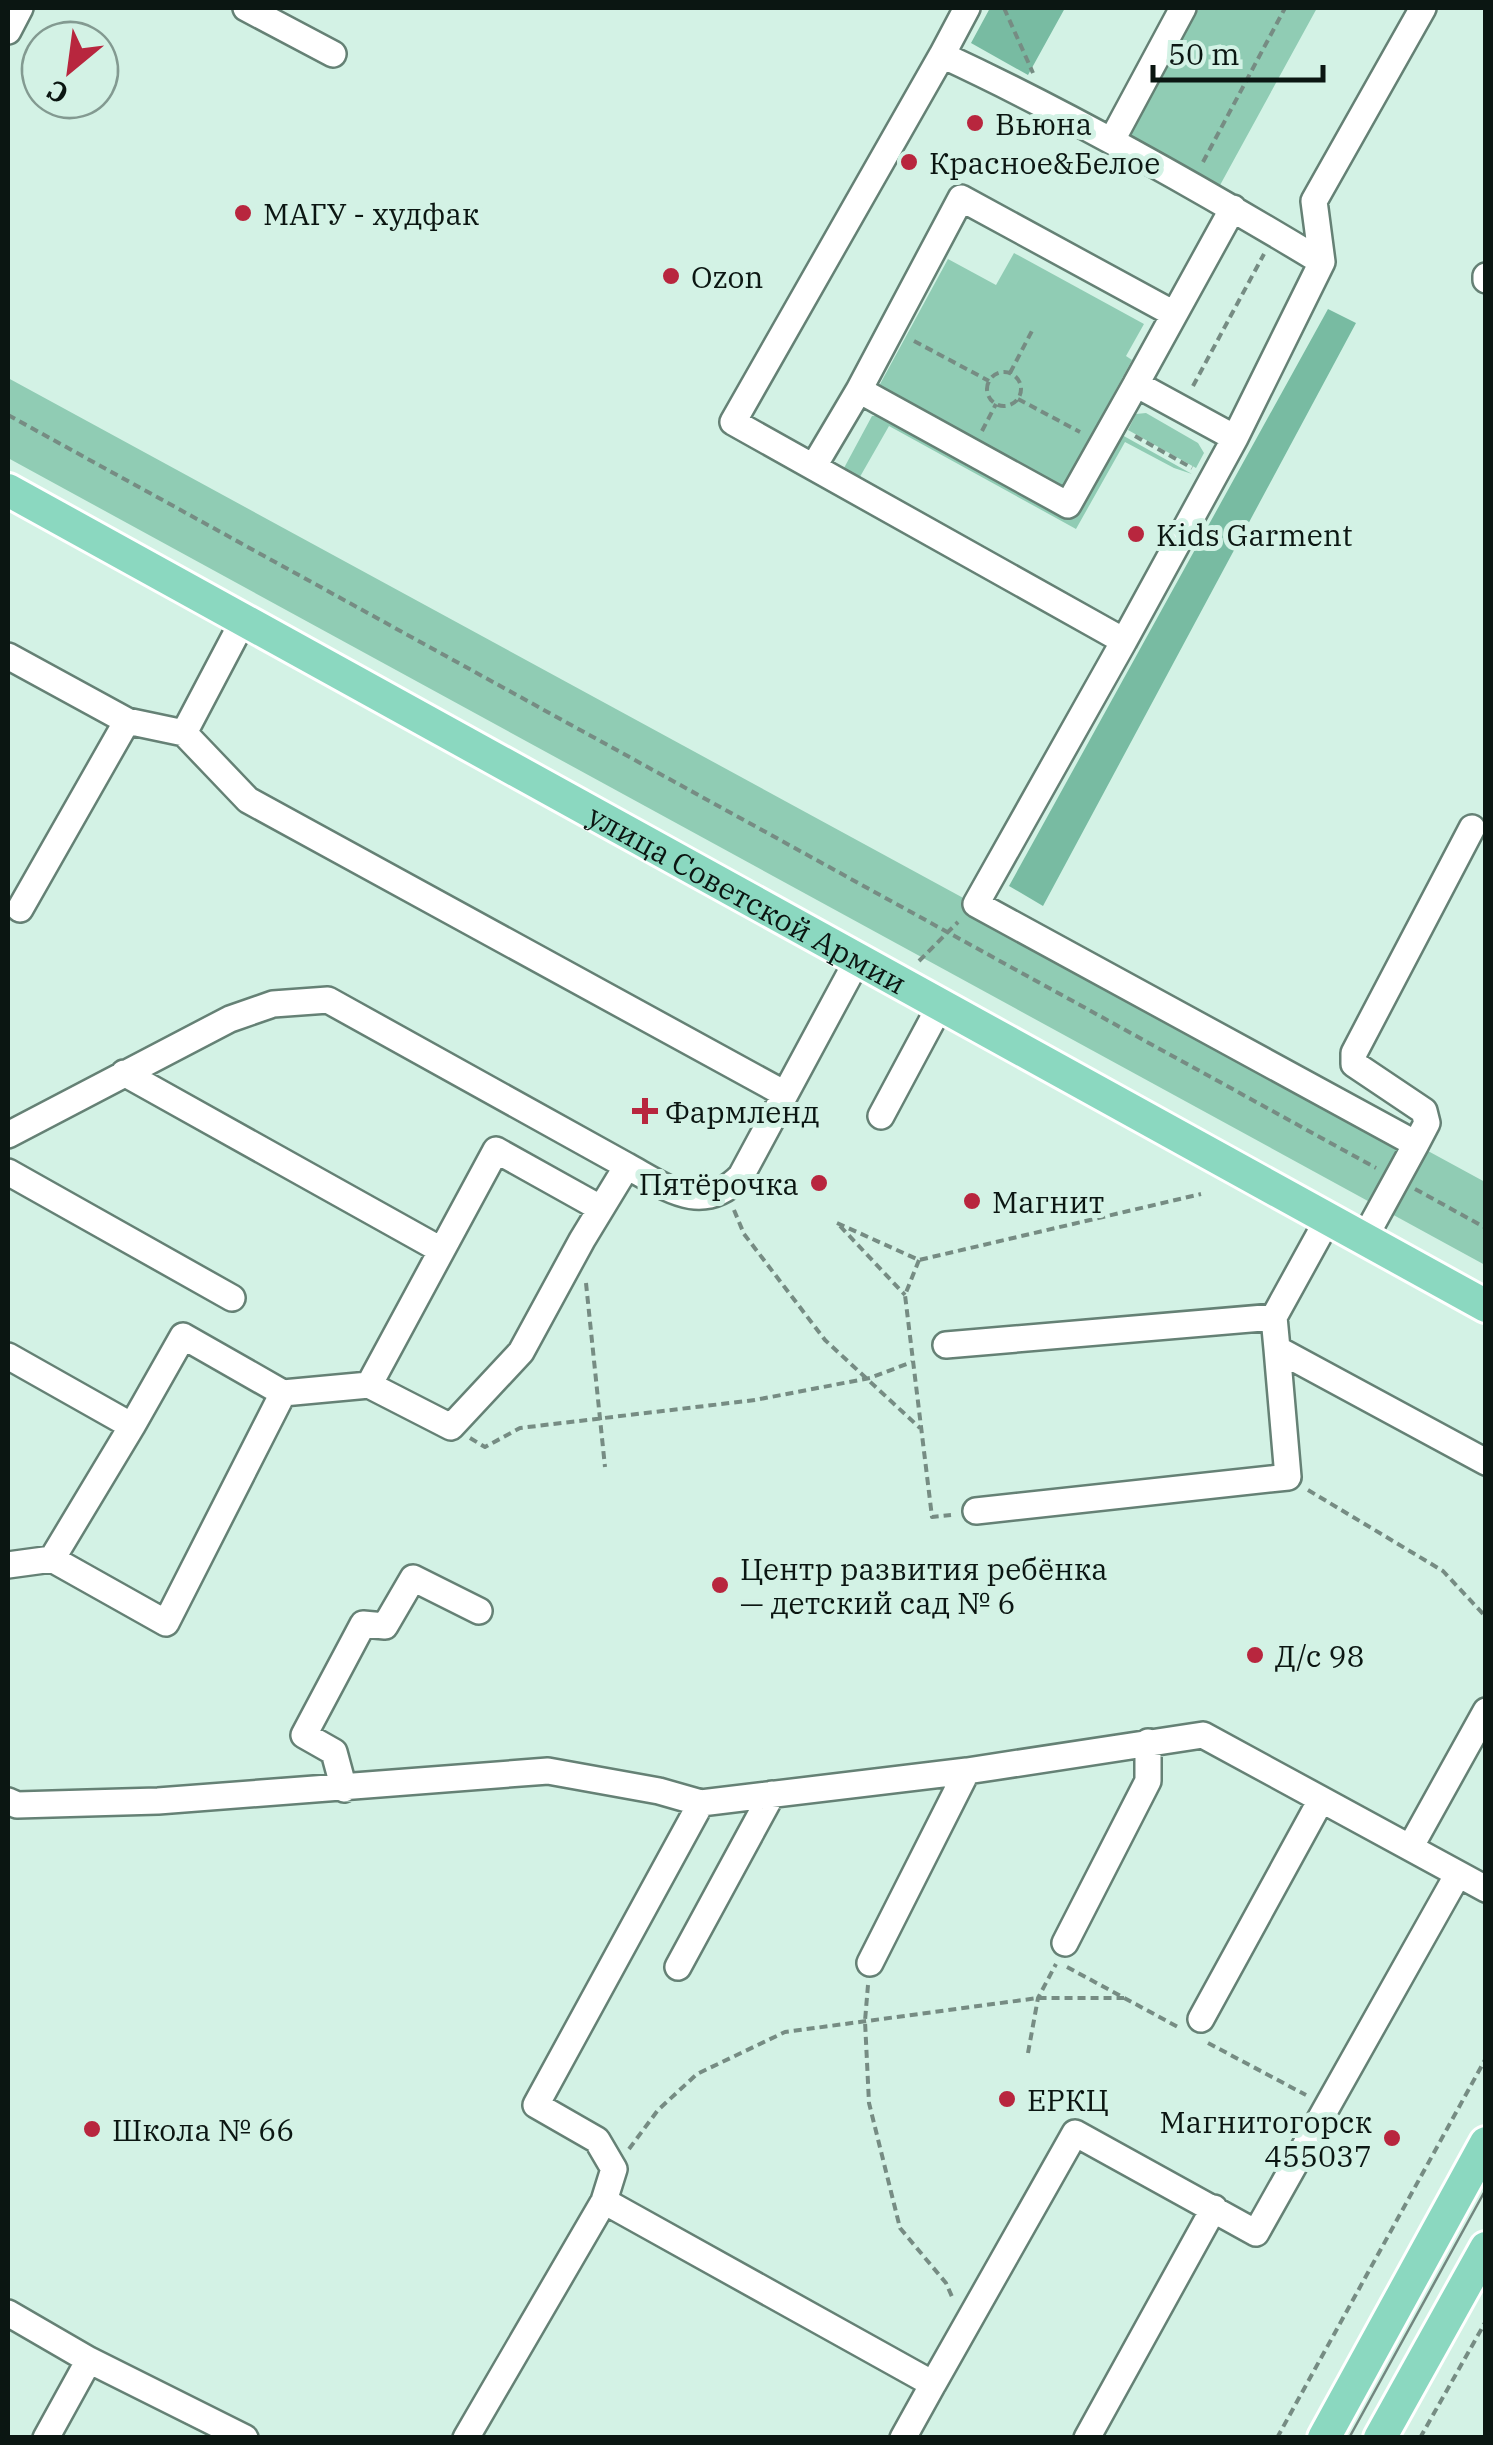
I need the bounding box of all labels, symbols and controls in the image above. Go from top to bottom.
north arrow [20,20,120,120]
scale bar [1153,20,1323,82]
text: 50 m [1168,34,1240,73]
text: С [41,72,75,113]
place label: Вьюна [995,104,1092,143]
marker: Вьюна [964,112,986,134]
place label: Красное&Белое [929,143,1160,182]
marker: Красное&Белое [898,151,920,173]
place label: МАГУ - худфак [263,194,479,233]
marker: МАГУ - худфак [232,202,254,224]
place label: Ozon [691,257,764,296]
marker: Ozon [660,265,682,287]
place label: Kids Garment [1156,515,1353,554]
marker: Kids Garment [1125,523,1147,545]
street label: улица Советской Армии [582,795,914,1002]
place label: Фармленд [665,1092,820,1131]
marker: Фармленд [634,1100,656,1122]
place label: Пятёрочка [639,1164,799,1203]
marker: Пятёрочка [808,1172,830,1194]
place label: Магнит [992,1182,1104,1221]
marker: Магнит [961,1190,983,1212]
place label: Центр развития ребёнка — детский сад № 6 [740,1549,1108,1622]
marker: Центр развития ребёнка — детский сад № 6 [709,1574,731,1596]
place label: Д/с 98 [1275,1636,1364,1675]
marker: Д/с 98 [1244,1644,1266,1666]
place label: ЕРКЦ [1027,2080,1109,2119]
marker: ЕРКЦ [996,2088,1018,2110]
place label: Магнитогорск 455037 [1160,2102,1372,2175]
place label: Школа № 66 [112,2110,294,2149]
marker: Школа № 66 [81,2118,103,2140]
marker: Магнитогорск 455037 [1381,2127,1403,2149]

